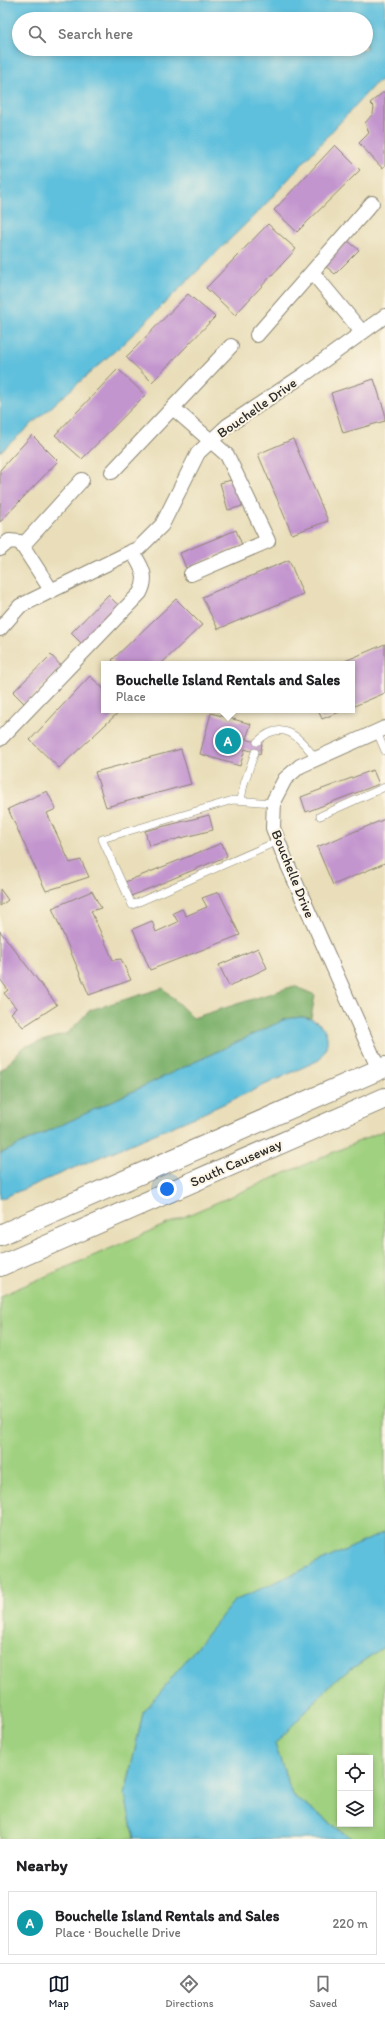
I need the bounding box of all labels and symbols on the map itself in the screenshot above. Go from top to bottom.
street label: Bouchelle Drive [214,374,300,442]
pin: A [215,726,241,756]
street label: Bouchelle Drive [268,827,318,921]
street label: South Causeway [188,1135,285,1191]
your location [157,1179,177,1199]

